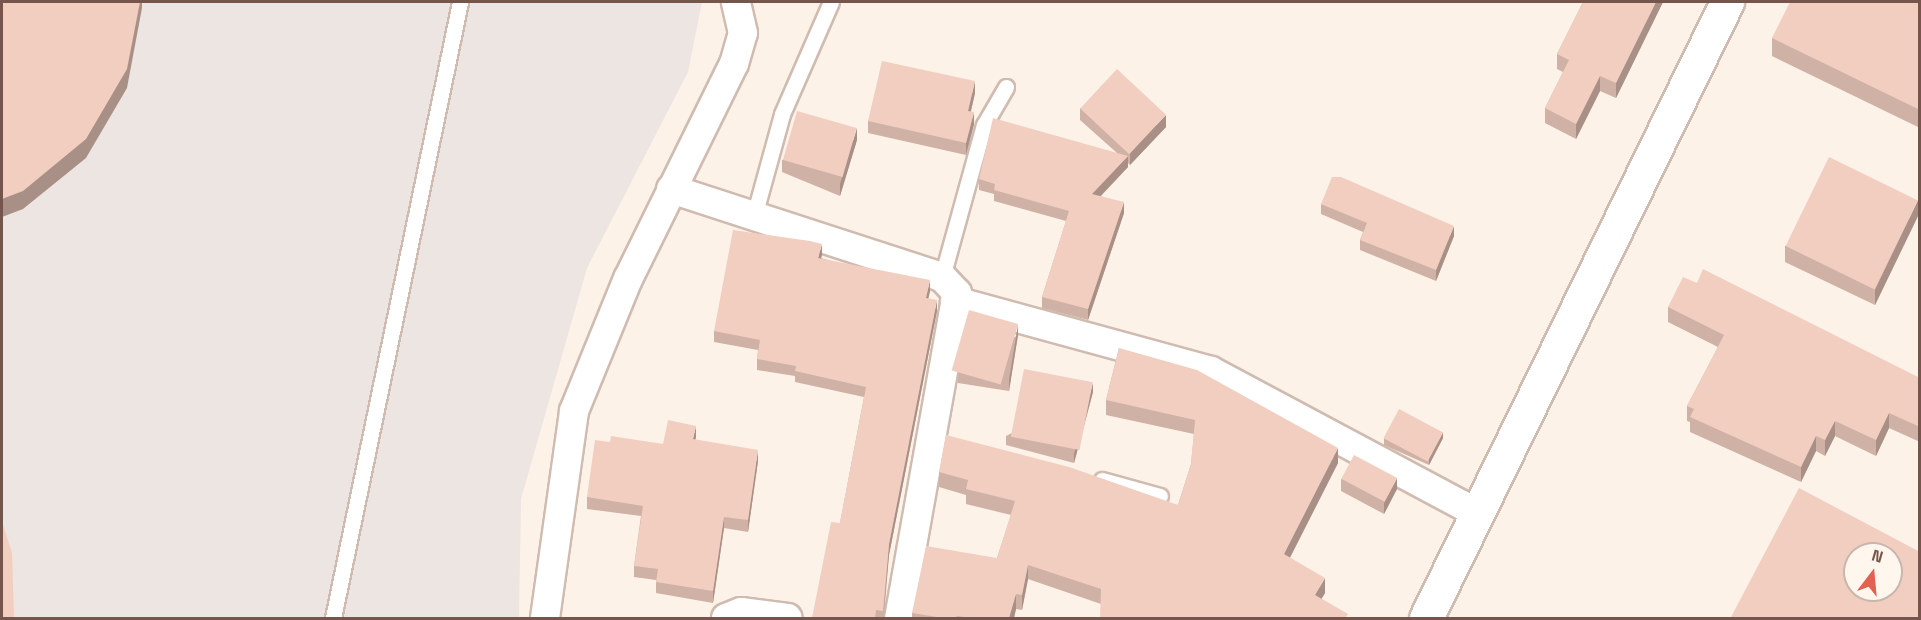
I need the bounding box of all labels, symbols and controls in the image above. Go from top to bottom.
north arrow [1843,542,1903,602]
text: N [1869,545,1886,568]

